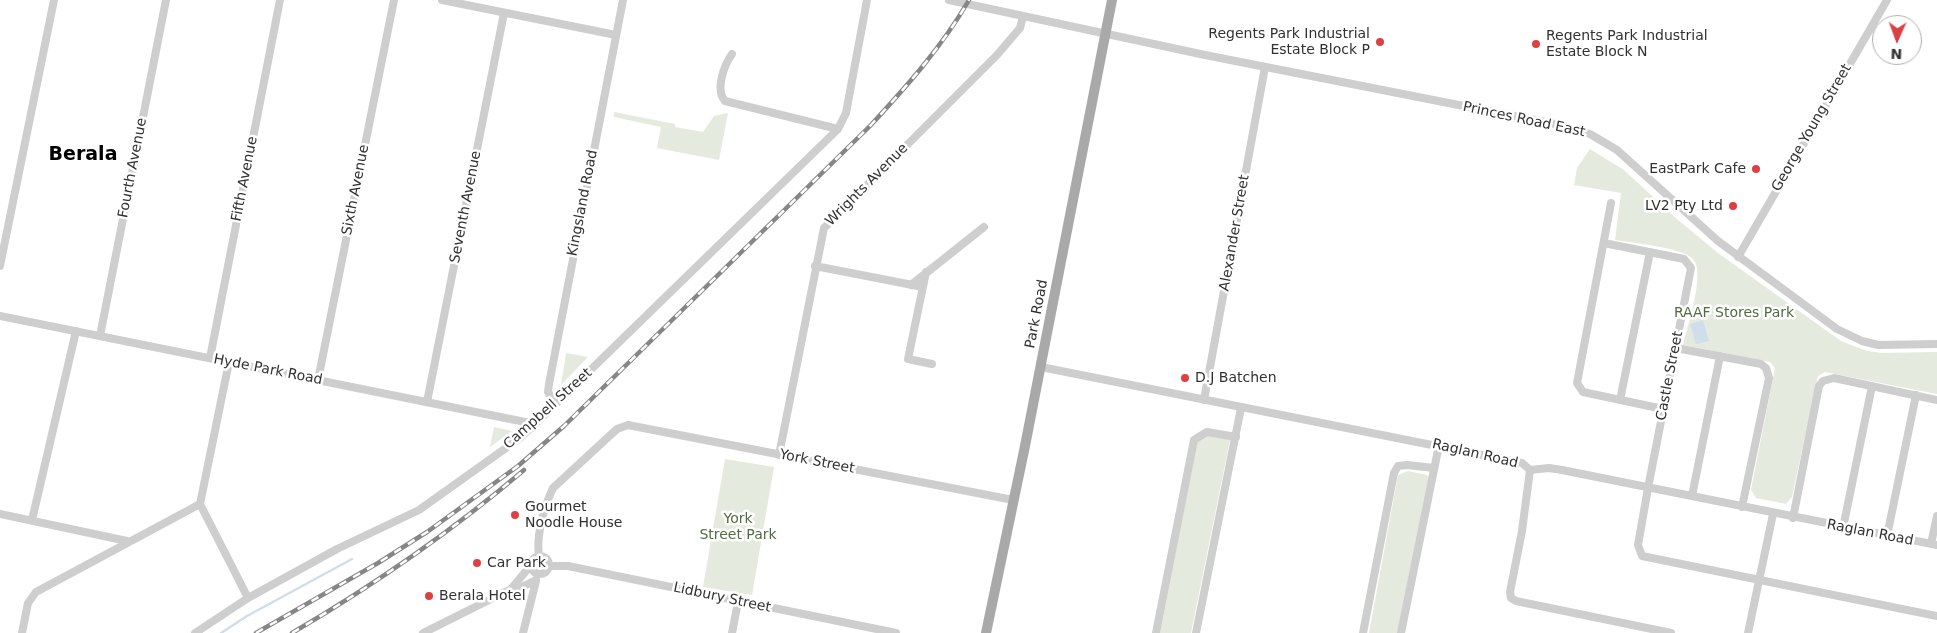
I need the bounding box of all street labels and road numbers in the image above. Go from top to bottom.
street label: George Young Street [1769,61,1855,195]
street label: Princes Road East [1461,99,1587,141]
street label: Fourth Avenue [115,117,151,219]
street label: Fifth Avenue [229,135,261,223]
street label: Wrights Avenue [822,140,912,230]
street label: Sixth Avenue [339,143,373,237]
street label: Kingsland Road [564,148,602,258]
street label: Seventh Avenue [447,149,485,265]
street label: Alexander Street [1216,174,1254,292]
street label: Park Road [1022,278,1052,350]
street label: Castle Street [1653,330,1687,422]
street label: Hyde Park Road [212,351,324,389]
street label: Campbell Street [500,365,596,453]
street label: Raglan Road [1430,436,1520,472]
street label: York Street [778,446,856,478]
street label: Raglan Road [1825,516,1915,550]
street label: Lidbury Street [672,579,772,617]

